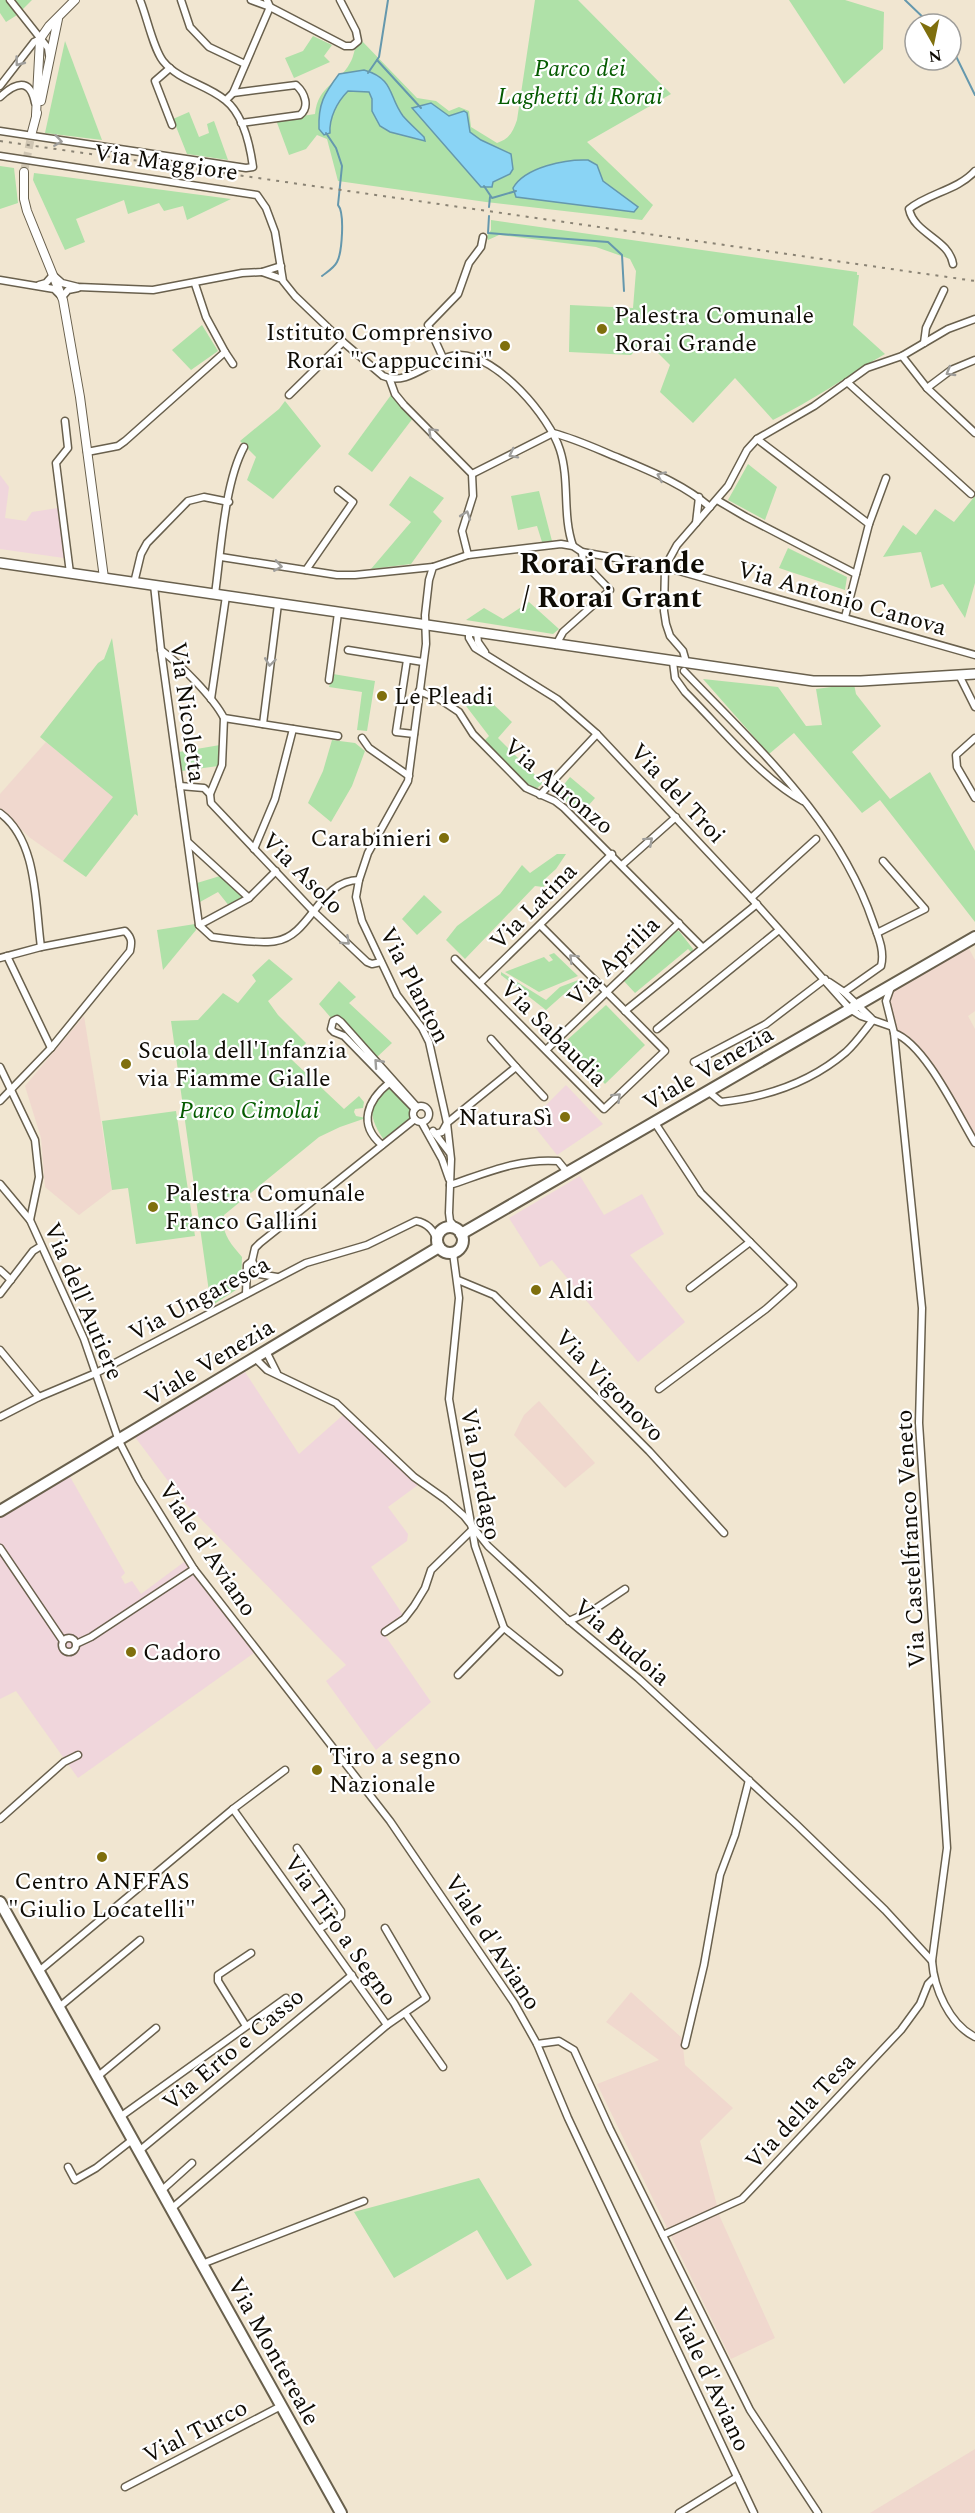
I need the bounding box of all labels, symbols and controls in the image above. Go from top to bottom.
north arrow [903,12,963,72]
text: N [927,43,944,69]
park label: Parco dei Laghetti di Rorai [497,51,663,115]
one-way arrow [16,55,27,66]
one-way arrow [53,135,62,147]
street label: Via Maggiore [92,135,240,191]
place label: Palestra Comunale Rorai Grande [614,298,814,362]
place label: Istituto Comprensivo Rorai "Cappuccini" [266,315,493,379]
marker: Palestra Comunale Rorai Grande [595,322,609,336]
marker: Istituto Comprensivo Rorai "Cappuccini" [498,339,512,353]
one-way arrow [946,365,956,377]
one-way arrow [428,428,438,439]
one-way arrow [508,446,519,458]
one-way arrow [657,471,668,483]
one-way arrow [459,510,472,521]
district label: Rorai Grande / Rorai Grant [519,541,705,621]
street label: Via Antonio Canova [733,552,951,646]
one-way arrow [273,559,283,572]
street label: Via Nicoletta [159,640,215,785]
one-way arrow [265,657,277,666]
place label: Le Pleadi [394,679,494,715]
marker: Le Pleadi [375,689,389,703]
street label: Via Auronzo [495,730,621,844]
street label: Via del Troi [621,735,734,852]
place label: Carabinieri [310,821,432,857]
street label: Via Asolo [253,824,352,923]
marker: Carabinieri [437,831,451,845]
one-way arrow [642,837,653,848]
street label: Via Latina [482,854,586,959]
street label: Via Aprilia [559,908,669,1016]
street label: Via Planton [369,921,459,1050]
one-way arrow [338,934,349,945]
one-way arrow [569,955,580,966]
street label: Via Sabaudia [491,972,615,1096]
street label: Viale Venezia [636,1017,781,1121]
place label: Scuola dell'Infanzia via Fiamme Gialle [137,1033,347,1097]
marker: Scuola dell'Infanzia via Fiamme Gialle [119,1057,133,1071]
one-way arrow [374,1060,385,1070]
park label: Parco Cimolai [179,1093,320,1129]
one-way arrow [610,1093,621,1104]
place label: NaturaSì [459,1100,553,1136]
marker: NaturaSì [558,1110,572,1124]
place label: Palestra Comunale Franco Gallini [165,1176,365,1240]
marker: Palestra Comunale Franco Gallini [146,1200,160,1214]
street label: Via dell'Autiere [34,1217,132,1386]
street label: Via Ungaresca [123,1246,277,1351]
place label: Aldi [548,1273,594,1309]
marker: Aldi [529,1283,543,1297]
street label: Viale Venezia [138,1310,282,1416]
street label: Via Vigonovo [546,1321,673,1451]
street label: Via Dardago [450,1405,510,1543]
street label: Via Castelfranco Veneto [886,1409,936,1669]
street label: Viale d'Aviano [149,1475,266,1624]
street label: Via Budoia [565,1590,678,1695]
place label: Cadoro [143,1635,221,1671]
marker: Cadoro [124,1645,138,1659]
place label: Tiro a segno Nazionale [329,1739,461,1803]
marker: Tiro a segno Nazionale [310,1763,324,1777]
street label: Via Tiro a Segno [275,1848,406,2014]
marker: Centro ANFFAS "Giulio Locatelli" [95,1850,109,1864]
place label: Centro ANFFAS "Giulio Locatelli" [8,1864,196,1928]
street label: Viale d'Aviano [435,1867,550,2018]
street label: Via Erto e Casso [155,1979,313,2120]
street label: Via della Tesa [737,2045,865,2178]
street label: Via Montereale [217,2271,329,2432]
street label: Viale d'Aviano [661,2301,759,2458]
street label: Vial Turco [137,2390,254,2474]

